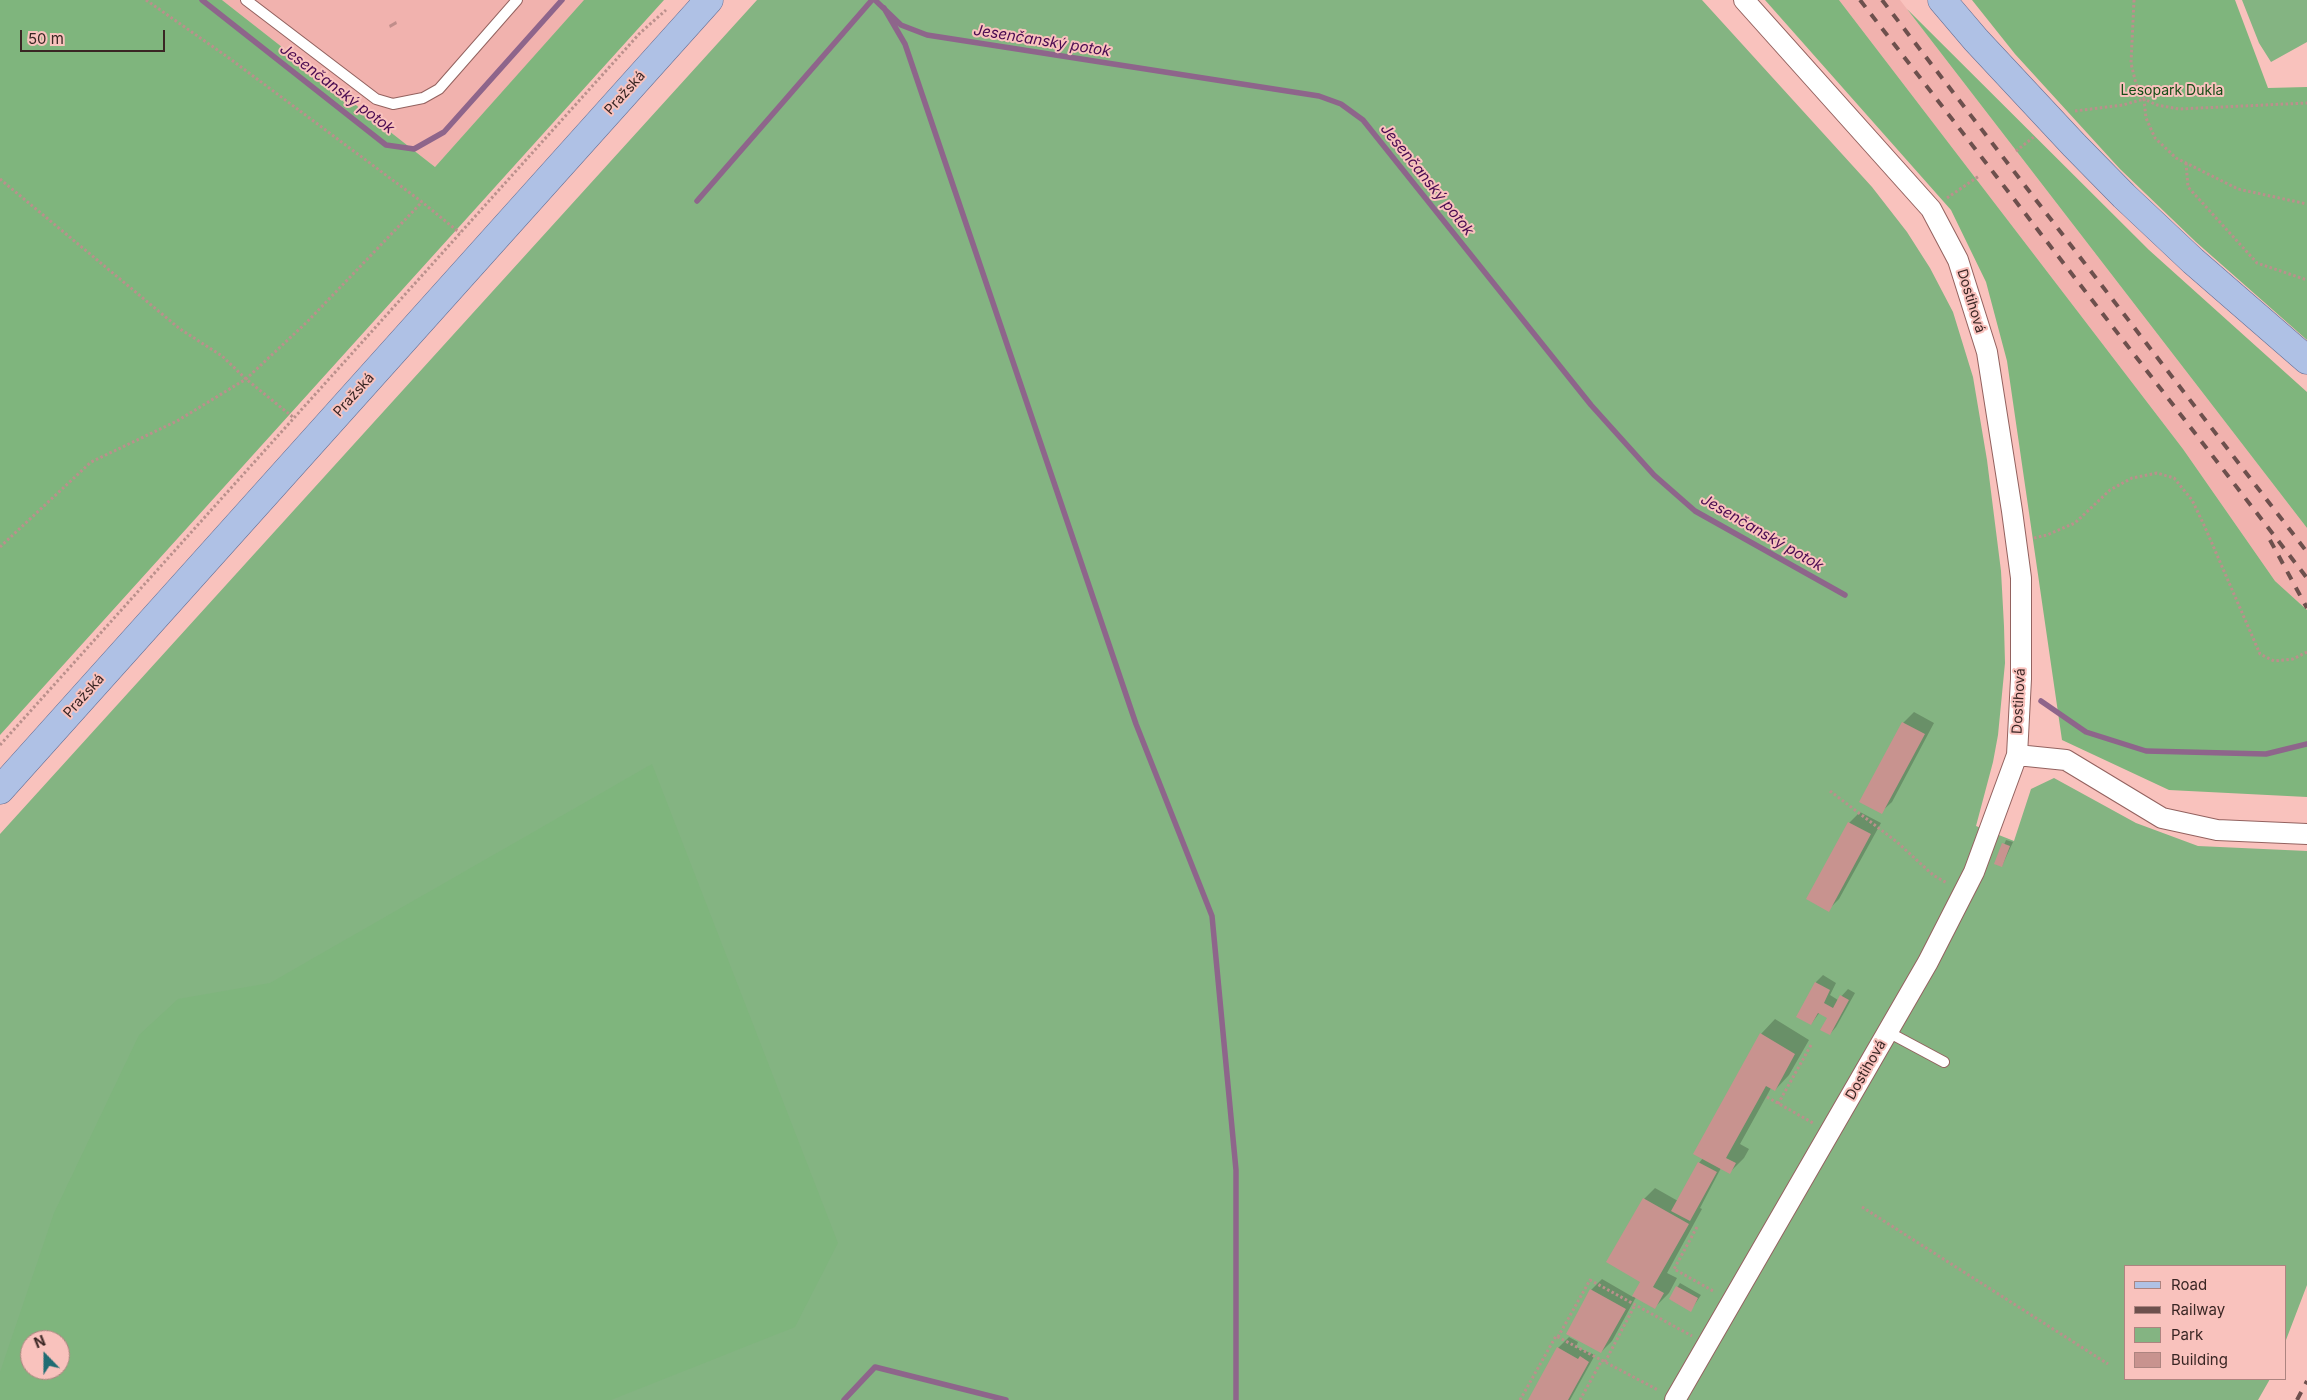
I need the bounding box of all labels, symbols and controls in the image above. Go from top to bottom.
scale bar [22,20,168,52]
water label: Jesenčanský potok [972,21,1112,61]
text: 50 m [28,29,64,48]
water label: Jesenčanský potok [276,40,398,138]
street label: Pražská [601,68,649,118]
park label: Lesopark Dukla [2121,83,2223,99]
water label: Jesenčanský potok [1376,121,1478,239]
street label: Dostihová [1953,267,1989,335]
street label: Pražská [330,370,378,420]
water label: Jesenčanský potok [1698,491,1826,575]
street label: Dostihová [2009,668,2029,734]
street label: Pražská [60,671,108,721]
street label: Dostihová [1842,1037,1890,1103]
legend [2124,1265,2287,1380]
text: Road [2171,1275,2207,1294]
text: Railway [2171,1300,2225,1319]
text: Park [2171,1325,2203,1344]
north arrow [20,1330,70,1380]
text: N [31,1332,48,1351]
text: Building [2171,1350,2228,1369]

